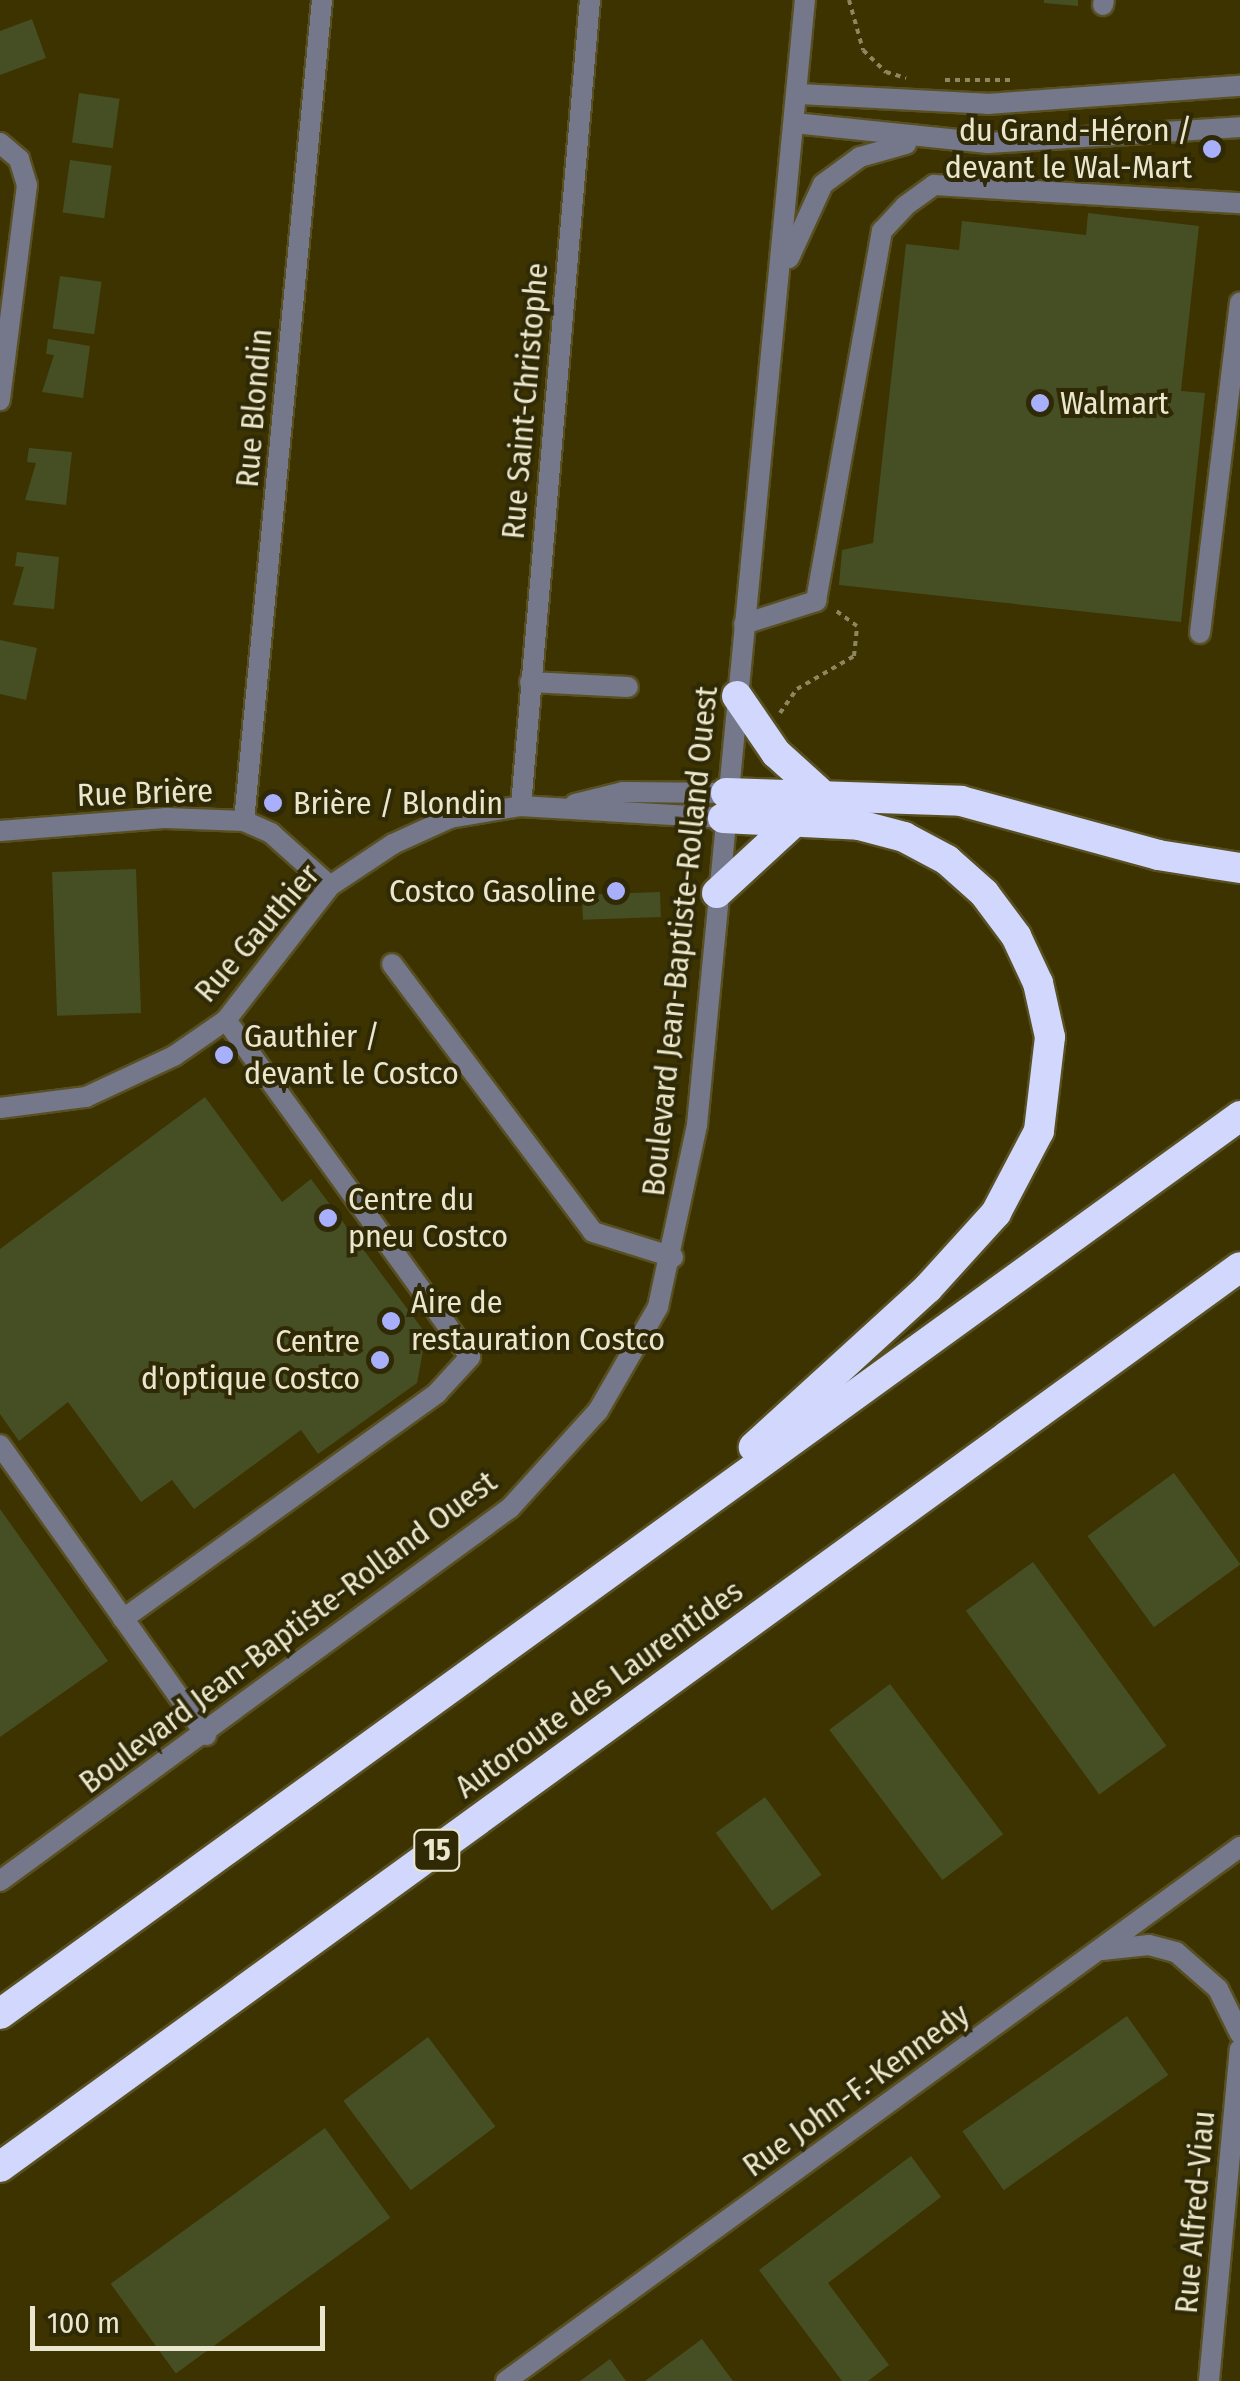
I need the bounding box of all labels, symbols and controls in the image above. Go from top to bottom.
place label: du Grand-Héron / devant le Wal-Mart [945,112,1192,187]
marker: du Grand-Héron / devant le Wal-Mart [1201,138,1223,160]
street label: Rue Saint-Christophe [494,261,556,541]
street label: Rue Blondin [228,327,280,489]
place label: Walmart [1060,384,1169,422]
marker: Walmart [1029,392,1051,414]
street label: Boulevard Jean-Baptiste-Rolland Ouest [634,684,726,1198]
street label: Rue Brière [76,771,214,815]
place label: Brière / Blondin [293,784,503,822]
marker: Brière / Blondin [262,792,284,814]
street label: Rue Gauthier [187,856,327,1010]
place label: Costco Gasoline [389,872,596,910]
marker: Costco Gasoline [605,880,627,902]
place label: Gauthier / devant le Costco [244,1018,459,1093]
marker: Gauthier / devant le Costco [213,1044,235,1066]
place label: Centre du pneu Costco [348,1181,508,1256]
marker: Centre du pneu Costco [317,1207,339,1229]
place label: Aire de restauration Costco [411,1284,665,1359]
marker: Aire de restauration Costco [380,1310,402,1332]
place label: Centre d'optique Costco [141,1323,360,1398]
marker: Centre d'optique Costco [369,1349,391,1371]
street label: Boulevard Jean-Baptiste-Rolland Ouest [72,1462,504,1802]
street label: Autoroute des Laurentides [448,1572,750,1806]
road number: 15 [412,1825,462,1875]
street label: Rue John-F.-Kennedy [735,1995,977,2185]
street label: Rue Alfred-Viau [1167,2109,1223,2315]
scale bar [35,2286,330,2348]
text: 100 m [47,2305,120,2341]

